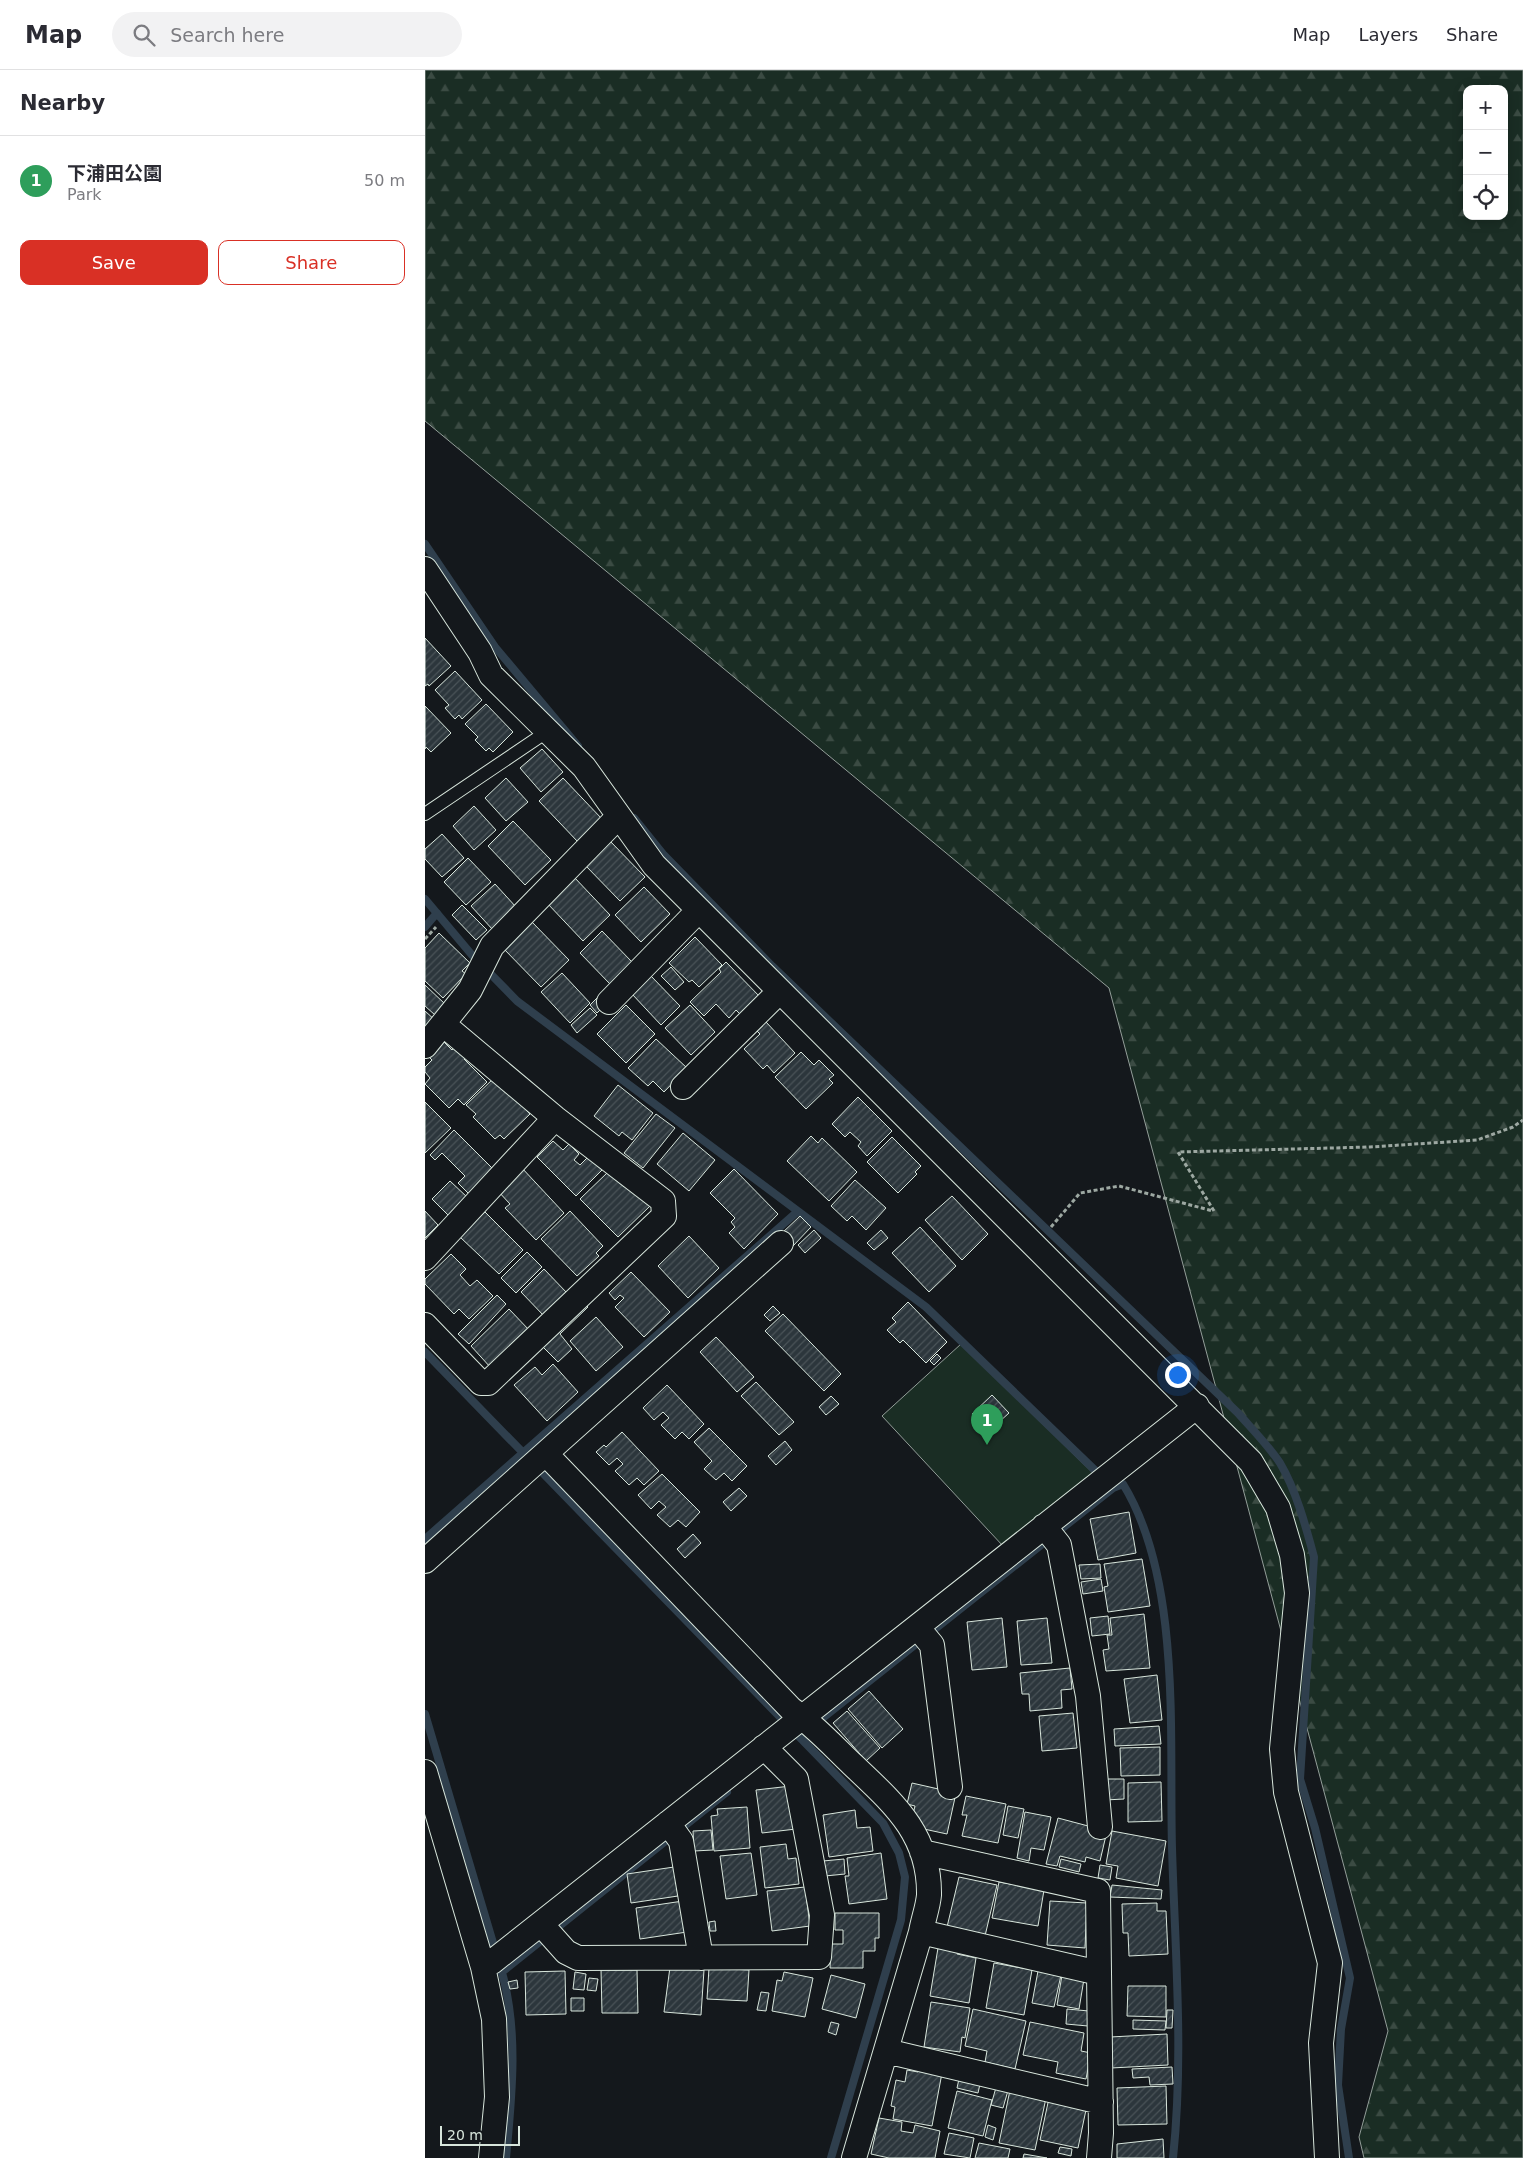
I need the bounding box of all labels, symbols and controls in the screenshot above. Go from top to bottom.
search box [112,12,462,57]
text: Map [25,21,82,49]
icon: search [130,21,158,49]
text: Search here [170,24,284,46]
text: Map [1292,24,1330,45]
text: Layers [1358,24,1418,45]
text: Share [1446,24,1498,45]
map controls [1463,85,1508,220]
button: + [1463,85,1508,130]
text: Nearby [20,91,105,115]
button: − [1463,130,1508,175]
text: 下浦田公園 [67,162,162,184]
text: 1 [30,171,42,190]
text: 50 m [364,171,405,190]
button: locate [1463,175,1508,220]
text: Park [67,185,102,204]
button: Save [20,240,208,285]
button: Share [218,240,405,285]
your location [1165,1362,1191,1388]
pin: 1 [971,1404,1003,1445]
scale bar [440,2123,520,2146]
text: 20 m [447,2127,483,2143]

